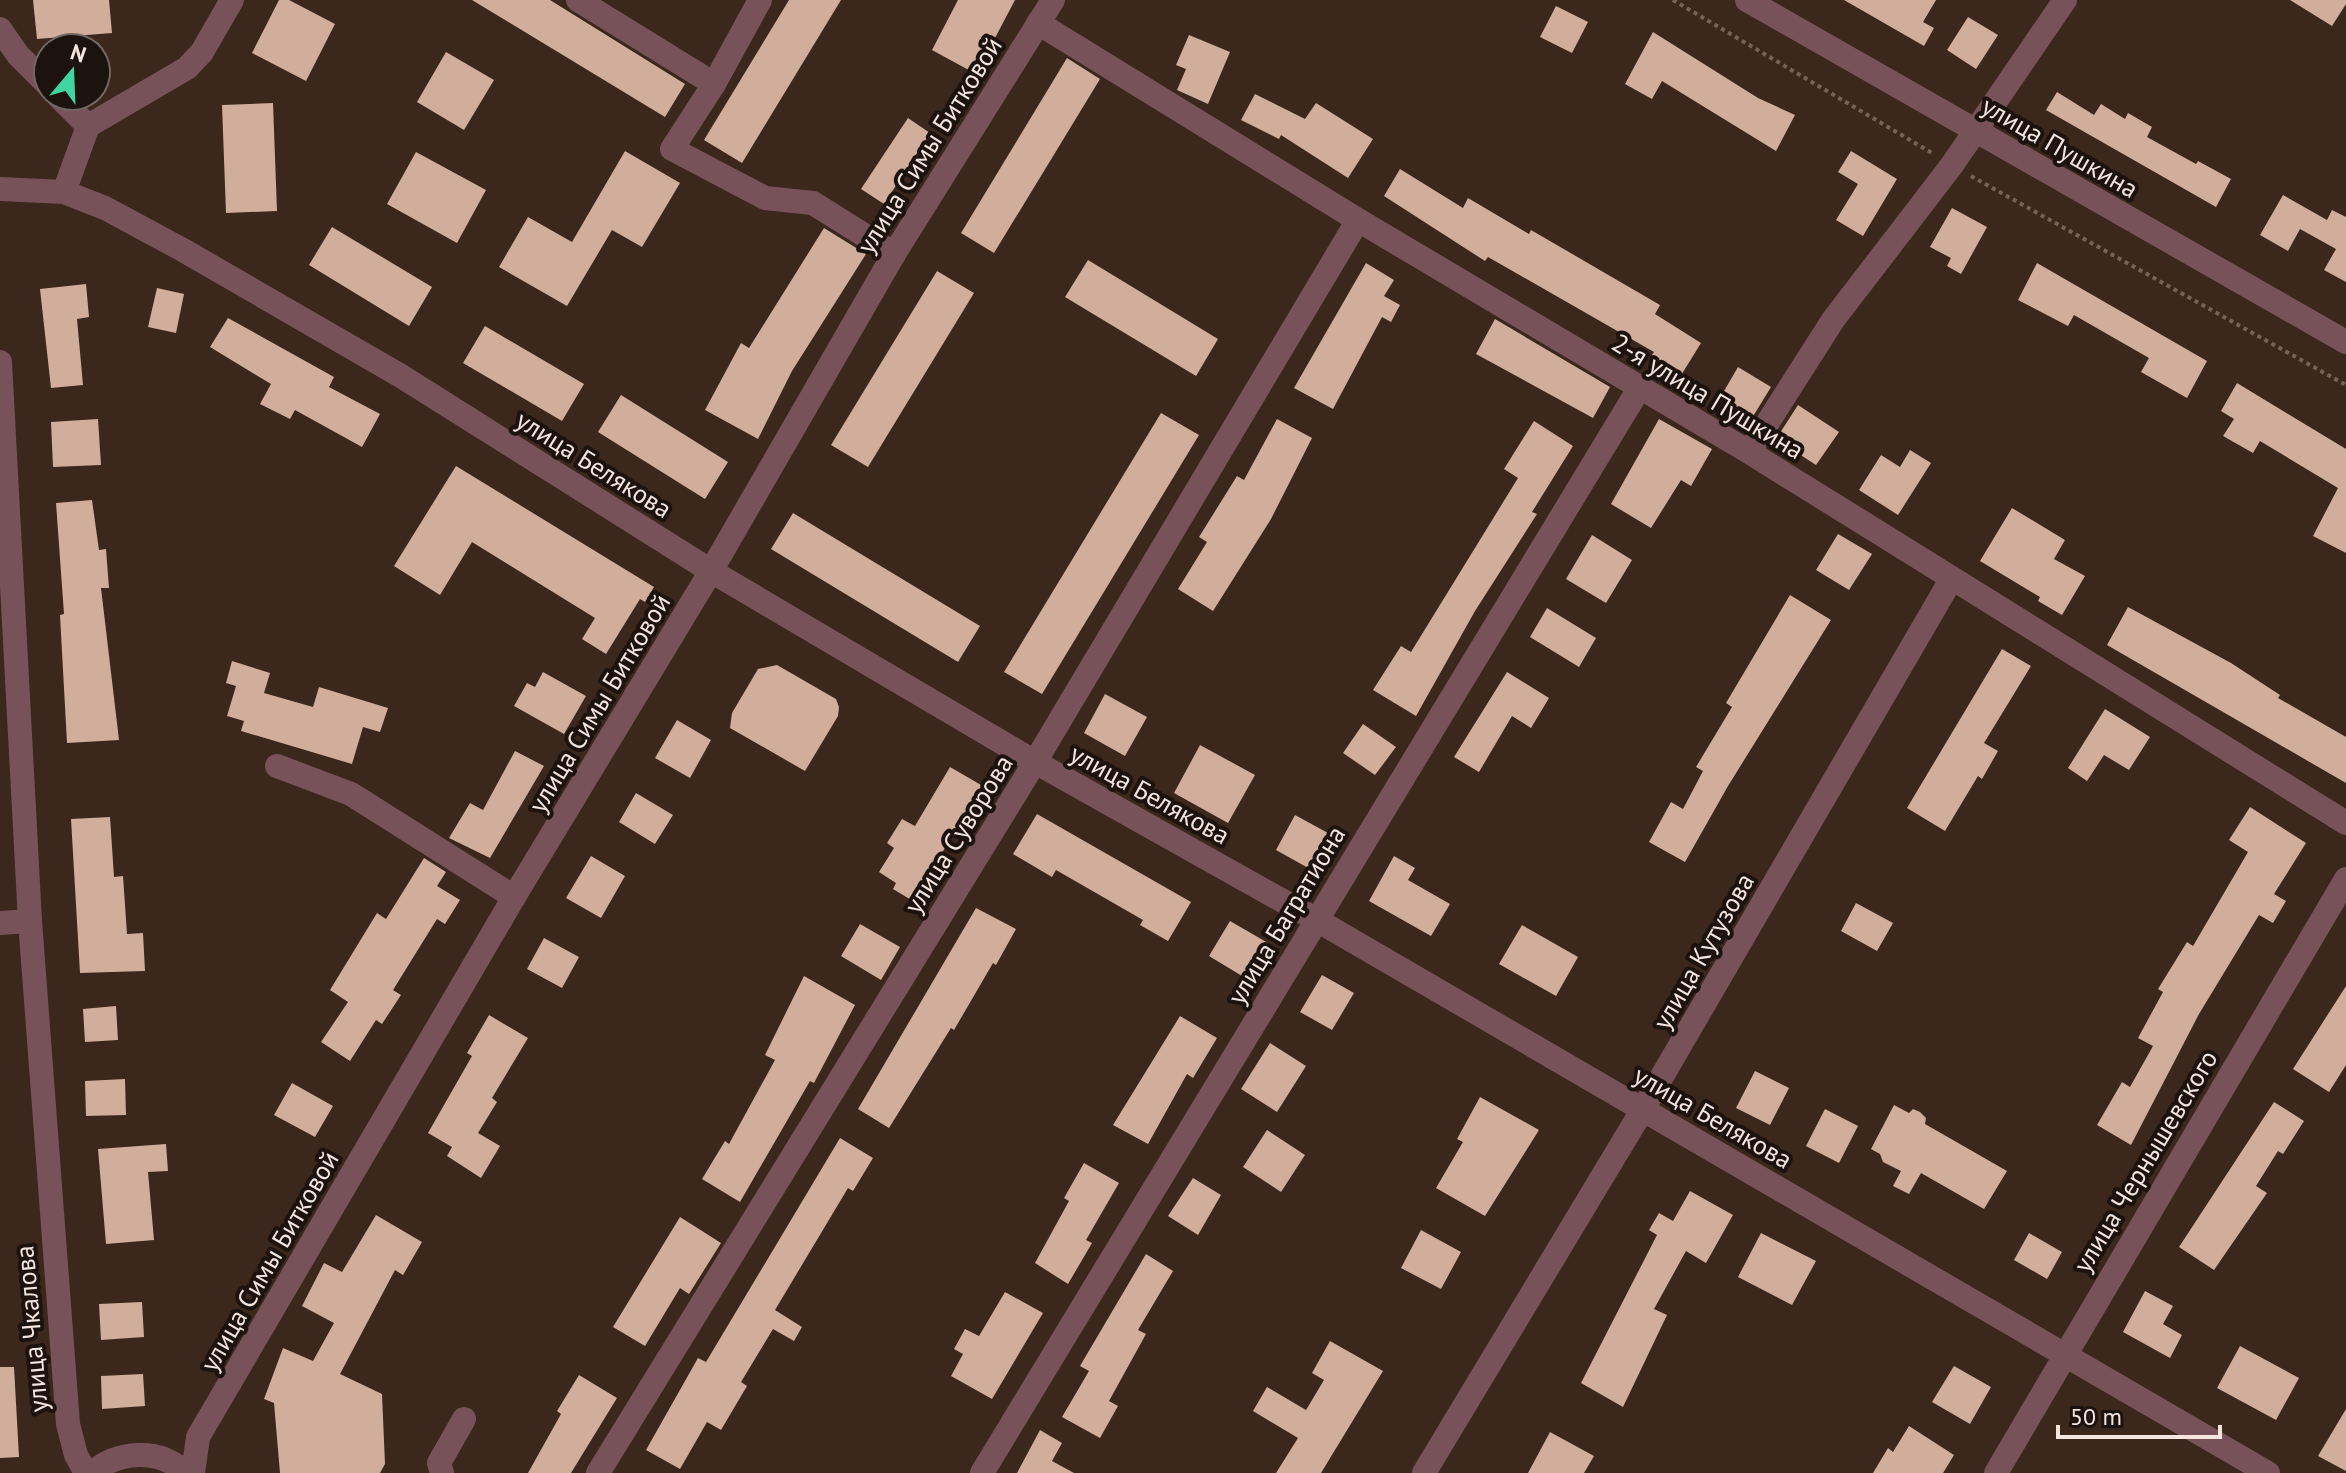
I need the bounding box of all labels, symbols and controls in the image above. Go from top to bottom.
street label: улица Симы Битковой [849,31,1009,259]
north arrow [32,32,112,112]
text: N [67,37,90,69]
street label: улица Пушкина [1976,89,2144,205]
street label: 2-я улица Пушкина [1606,326,1810,466]
street label: улица Белякова [510,403,678,525]
street label: улица Симы Битковой [521,588,677,818]
street label: улица Белякова [1064,737,1236,851]
street label: улица Суворова [896,749,1020,919]
street label: улица Багратиона [1220,820,1352,1010]
street label: улица Кутузова [1645,867,1761,1035]
street label: улица Чернышевского [2066,1044,2224,1278]
street label: улица Белякова [1628,1058,1798,1176]
street label: улица Симы Битковой [192,1145,346,1377]
street label: улица Чкалова [7,1244,55,1414]
scale bar [2058,1389,2220,1439]
text: 50 m [2070,1401,2122,1432]

